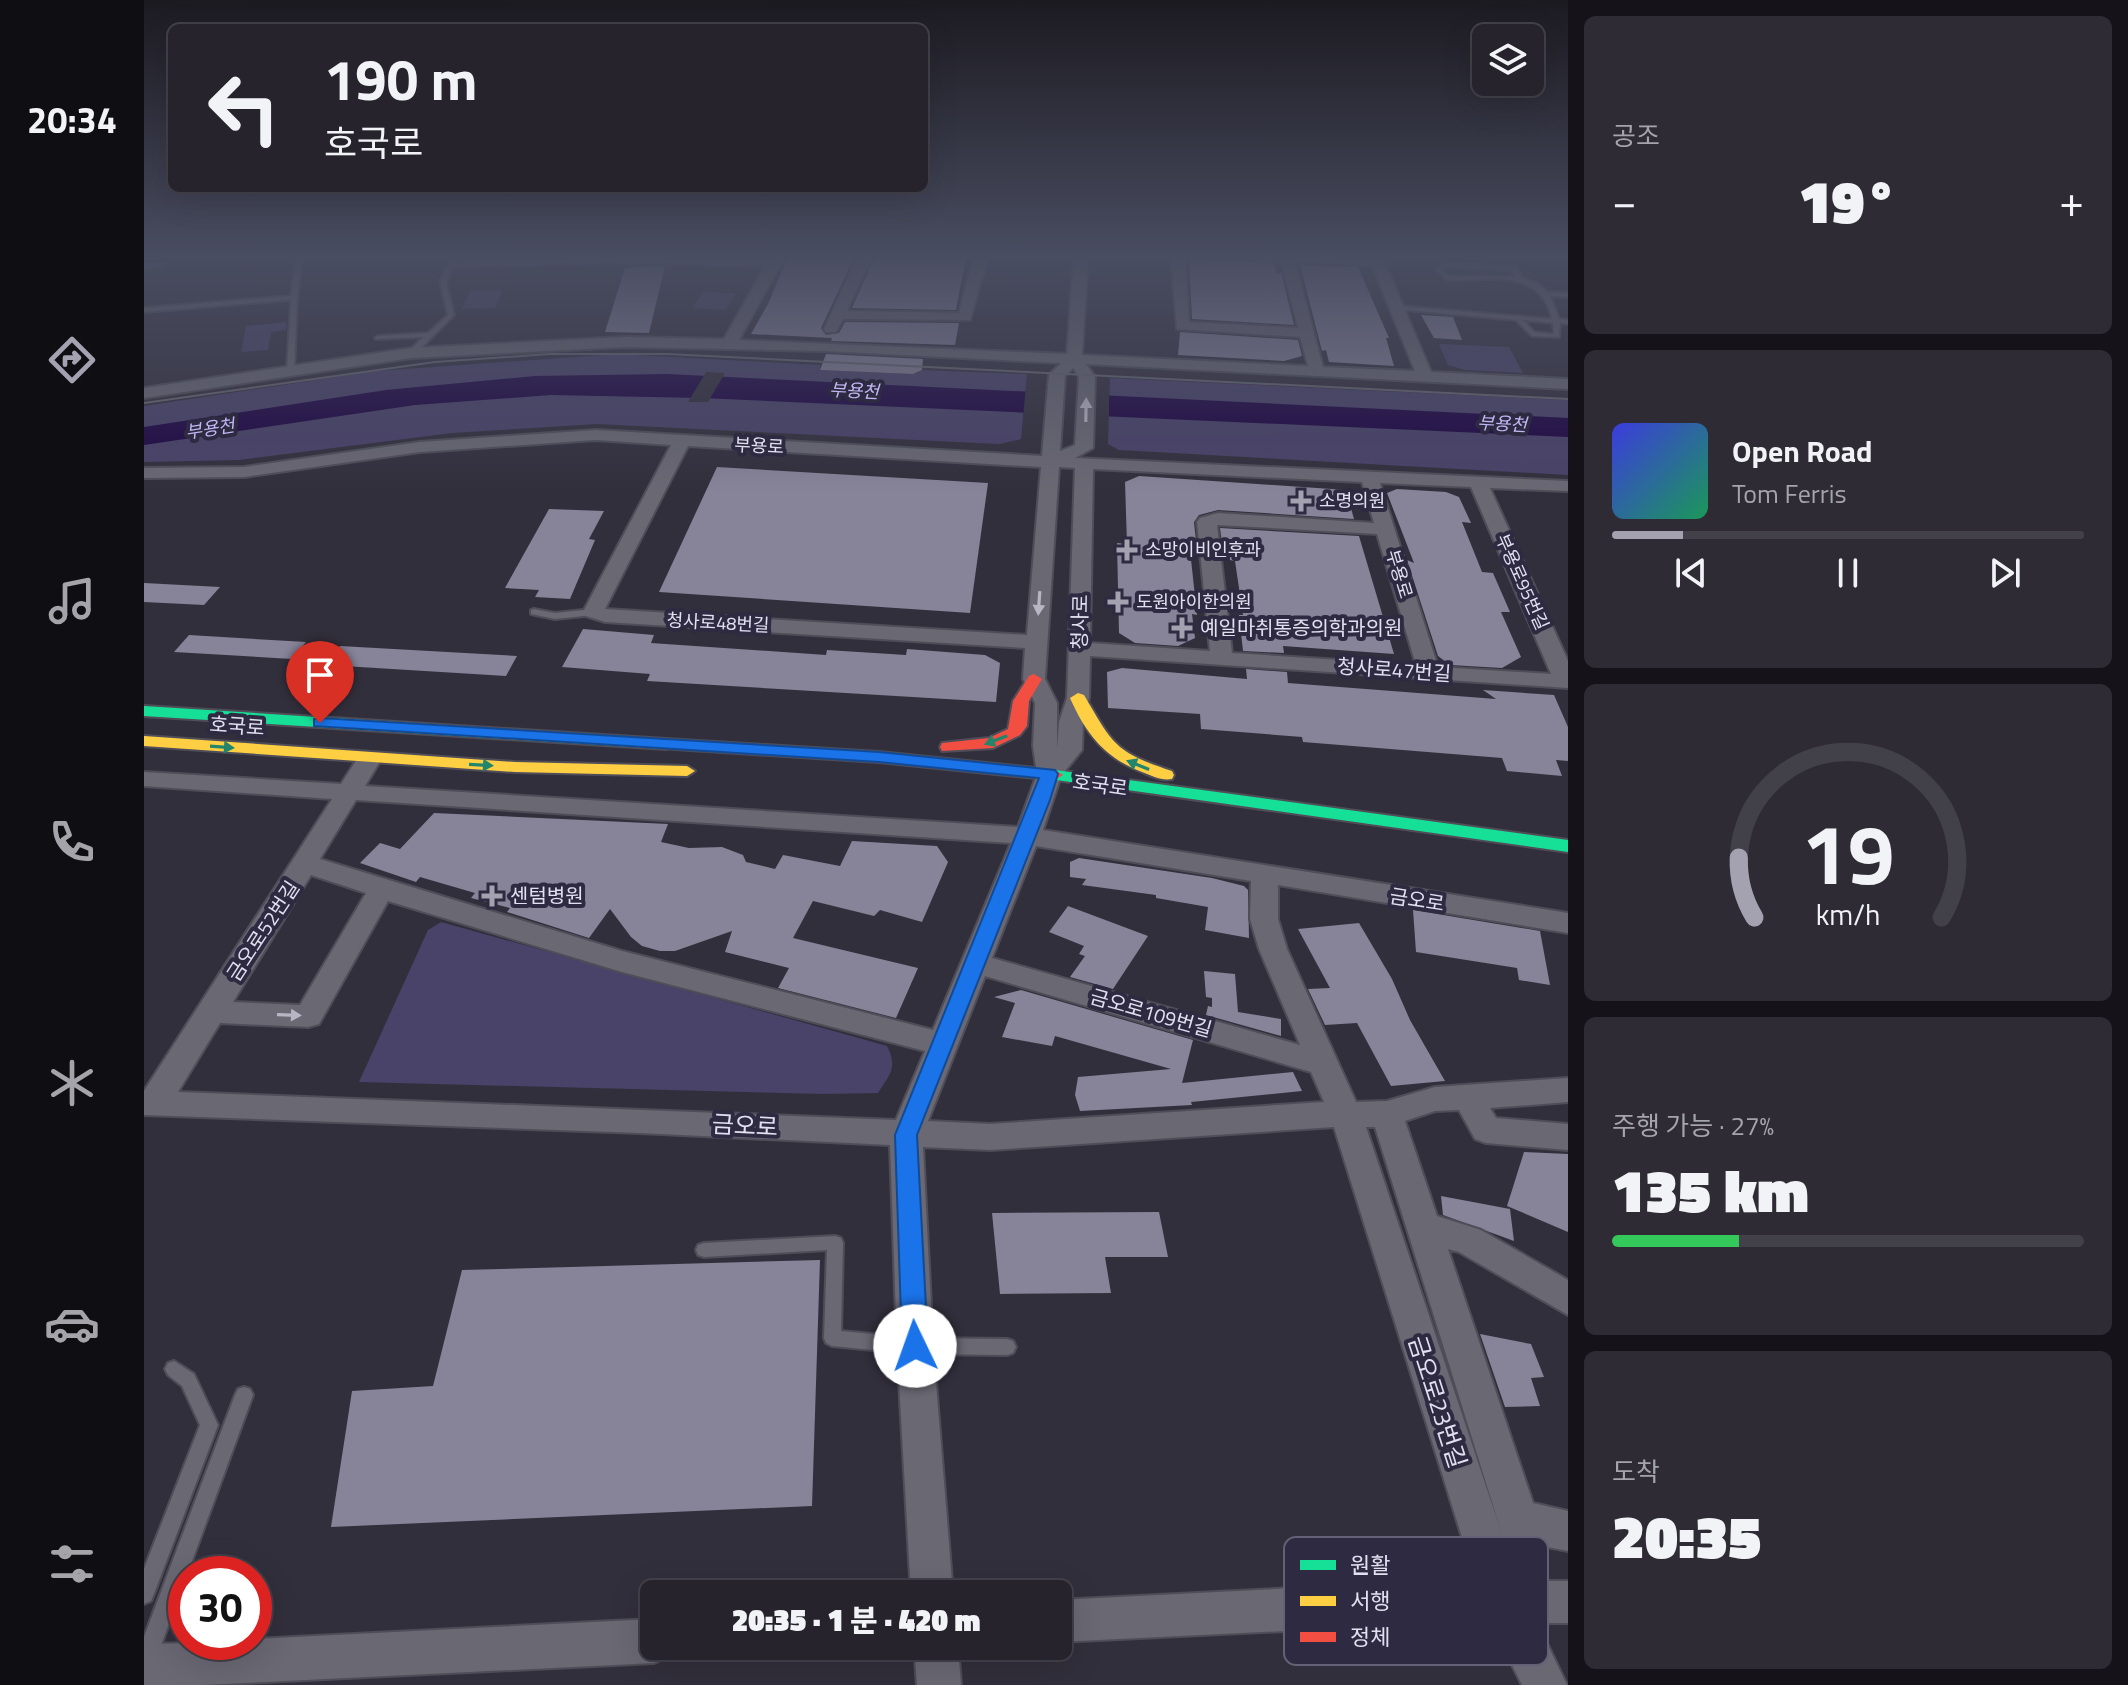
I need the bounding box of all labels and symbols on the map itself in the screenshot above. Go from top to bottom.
water label: 부용천 [829,376,882,405]
one-way arrow [1080,397,1092,422]
water label: 부용천 [1477,409,1530,438]
water label: 부용천 [183,411,239,446]
street label: 부용로 [734,431,785,460]
place label: 소명의원 [1319,487,1385,514]
marker: 소명의원 [1290,490,1312,512]
street label: 부용로95번길 [1489,529,1556,634]
place label: 소망이비인후과 [1145,536,1261,563]
marker: 소망이비인후과 [1116,539,1138,561]
street label: 부용로 [1379,546,1420,602]
place label: 도원아이한의원 [1136,588,1252,615]
one-way arrow [1032,591,1045,616]
marker: 도원아이한의원 [1107,591,1129,613]
street label: 청사로 [1064,594,1095,650]
street label: 청사로48번길 [666,606,770,639]
place label: 예일마취통증의학과의원 [1200,612,1402,643]
marker: 예일마취통증의학과의원 [1171,617,1193,639]
pin [286,641,354,723]
street label: 청사로47번길 [1336,650,1452,689]
street label: 호국로 [208,708,266,743]
one-way arrow [984,734,1008,747]
one-way arrow [210,741,235,754]
one-way arrow [1126,758,1150,771]
one-way arrow [469,759,494,772]
street label: 호국로 [1071,765,1130,804]
street label: 금오로52번길 [218,874,307,987]
place label: 센텀병원 [510,880,584,911]
street label: 금오로 [1387,880,1447,919]
marker: 센텀병원 [481,885,503,907]
street label: 금오로109번길 [1086,980,1216,1045]
one-way arrow [277,1009,302,1022]
street label: 금오로 [711,1105,779,1145]
position arrow [873,1304,957,1388]
street label: 금오로23번길 [1400,1331,1476,1473]
legend [1284,1537,1548,1665]
text: 원활 [1350,1548,1390,1582]
speed limit sign: 30 [168,1556,272,1660]
text: 서행 [1350,1584,1390,1618]
text: 정체 [1350,1620,1390,1654]

